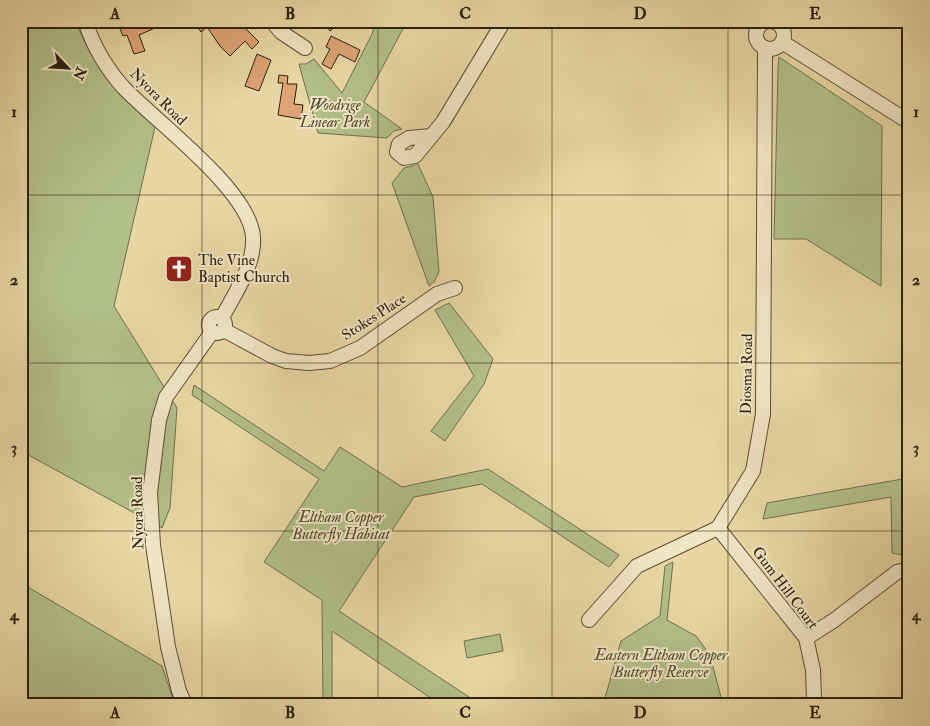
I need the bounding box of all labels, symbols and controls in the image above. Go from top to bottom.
text: A [109,4,121,24]
text: B [285,4,295,24]
text: C [459,4,471,24]
text: D [633,4,647,24]
text: E [809,4,821,24]
north arrow [42,42,92,92]
text: N [69,63,90,83]
street label: Nyora Road [125,64,191,130]
park label: Woodrige Linear Park [299,96,370,132]
text: 1 [11,102,17,122]
text: 1 [913,102,919,122]
place label: The Vine Baptist Church [198,251,290,288]
church icon: The Vine Baptist Church [164,254,194,284]
text: 2 [10,270,18,290]
text: 2 [912,270,920,290]
street label: Stokes Place [338,289,410,345]
street label: Diosma Road [737,333,757,415]
text: 3 [11,438,17,458]
text: 3 [913,438,919,458]
street label: Nyora Road [128,476,148,550]
park label: Eltham Copper Butterfly Habitat [291,508,391,544]
street label: Gum Hill Court [748,543,822,633]
text: 4 [9,605,20,625]
text: 4 [911,605,922,625]
park label: Eastern Eltham Copper Butterfly Reserve [594,646,729,682]
text: A [109,703,121,723]
text: B [285,703,295,723]
text: C [459,703,471,723]
text: D [633,703,647,723]
text: E [809,703,821,723]

